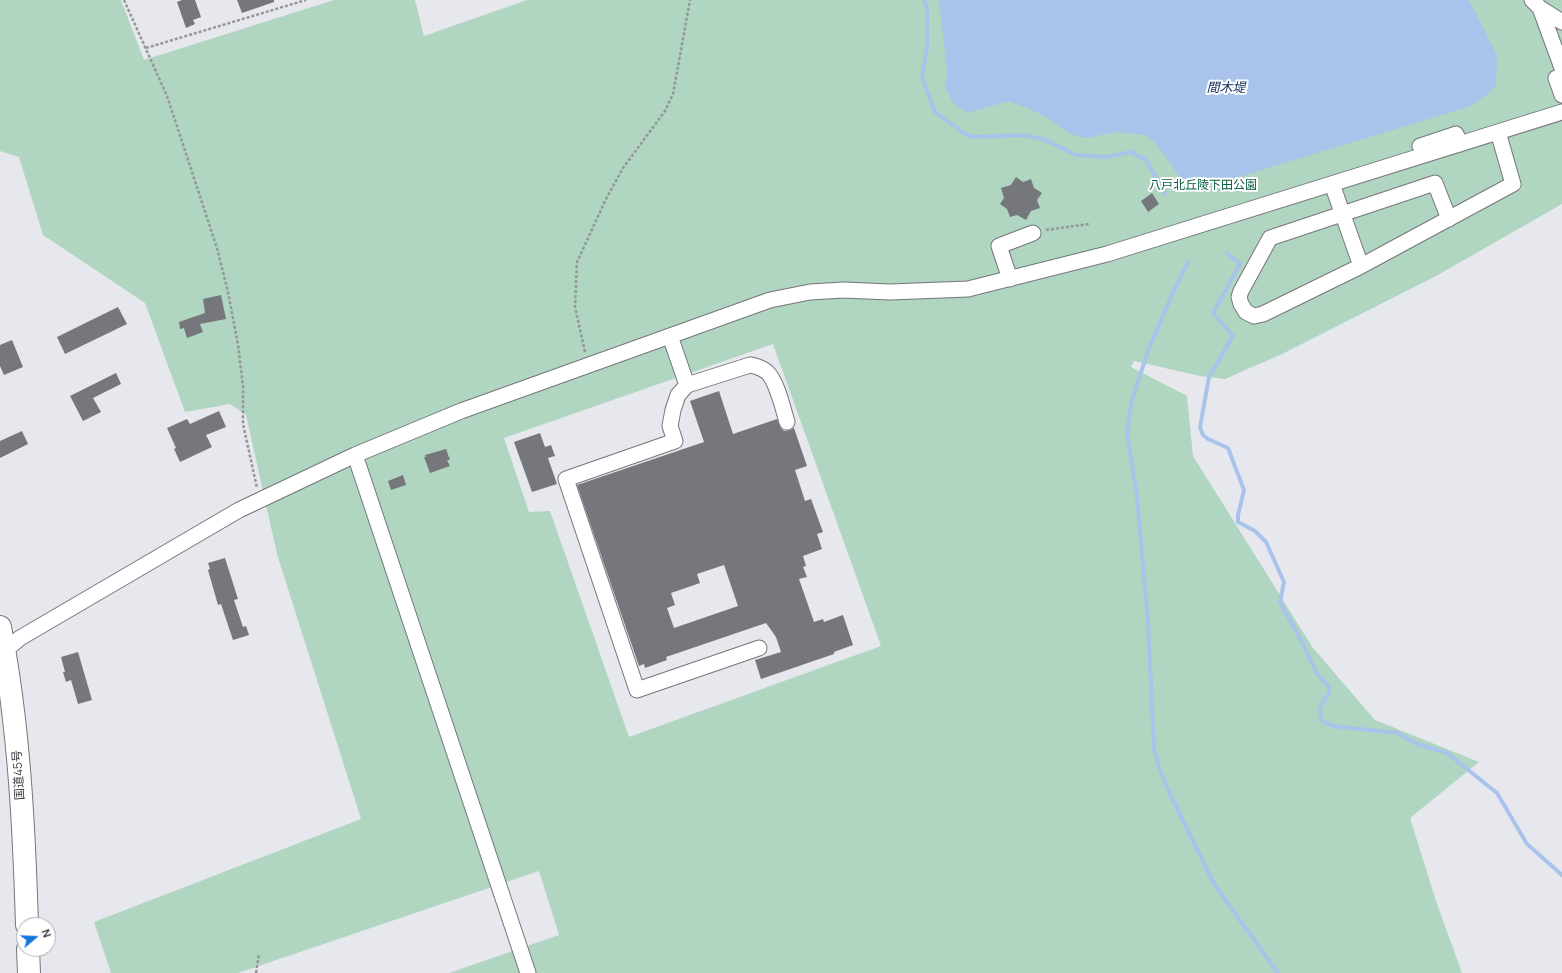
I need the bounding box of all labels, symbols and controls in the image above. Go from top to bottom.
water label: 間木堤 [1207,80,1245,96]
park label: 八戸北丘陵下田公園 [1149,179,1257,193]
street label: 国道45号 [10,750,28,800]
north arrow [16,917,56,957]
text: N [38,927,55,939]

